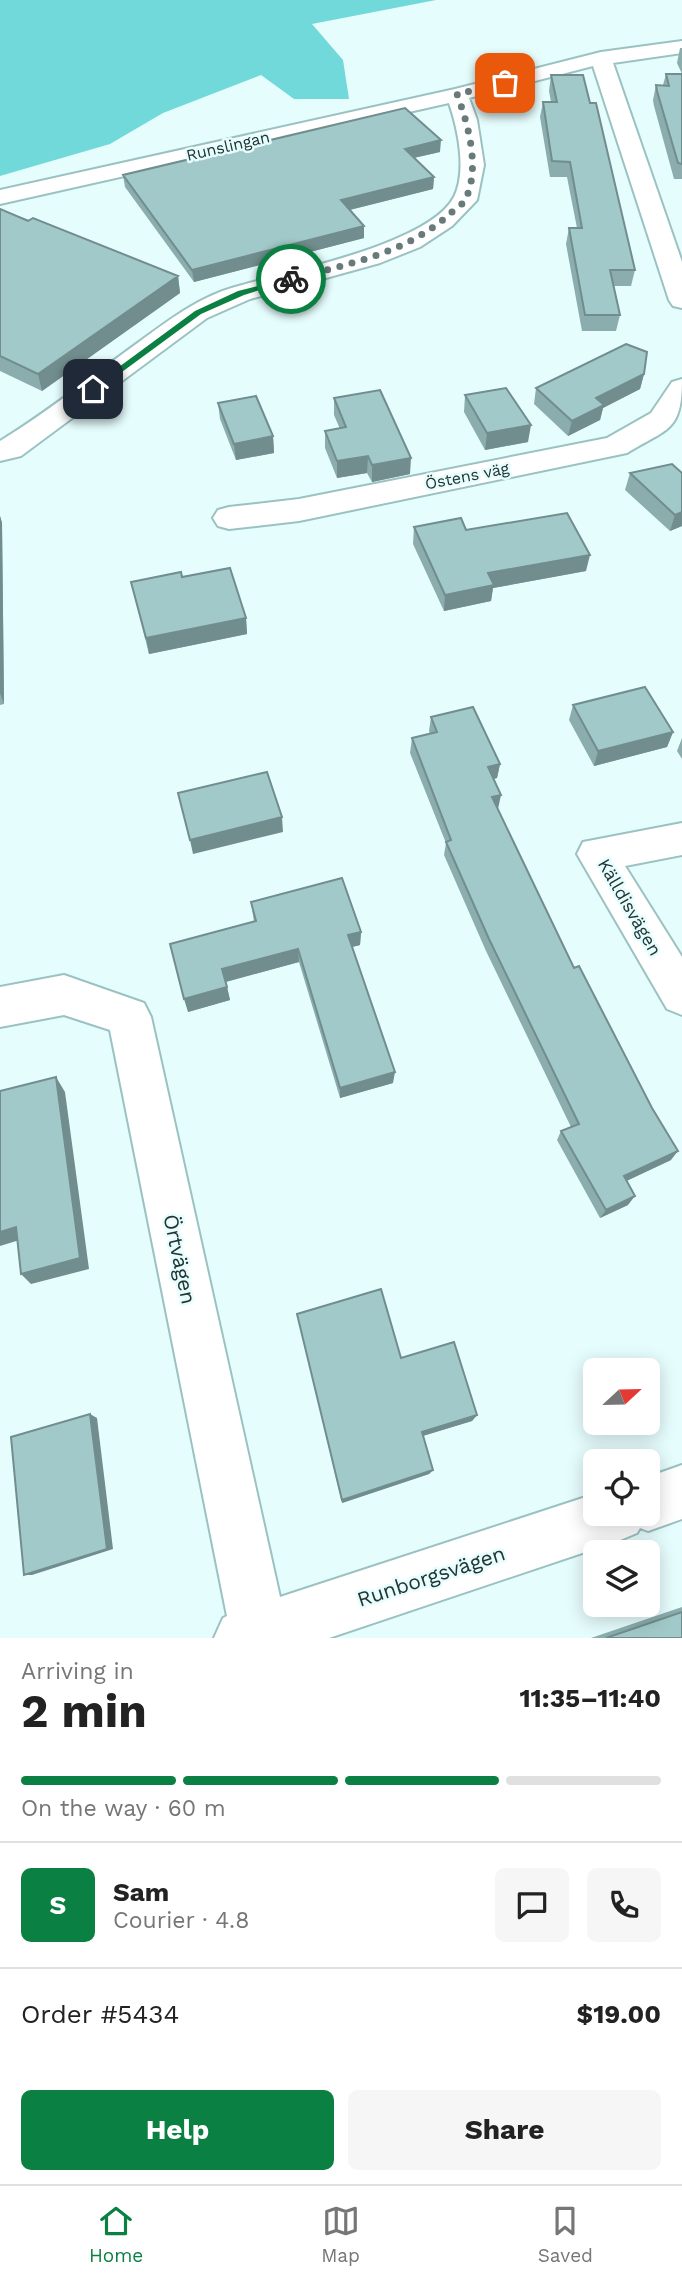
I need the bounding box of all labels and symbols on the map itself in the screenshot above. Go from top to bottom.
pin [475,53,535,113]
street label: Runslingan [184,127,272,165]
courier [256,244,326,314]
pin [63,359,123,419]
street label: Östens väg [423,458,511,493]
street label: Källdisvägen [594,855,666,959]
street label: Örtvägen [158,1212,202,1306]
north arrow [583,1358,660,1435]
street label: Runborgsvägen [354,1540,508,1612]

